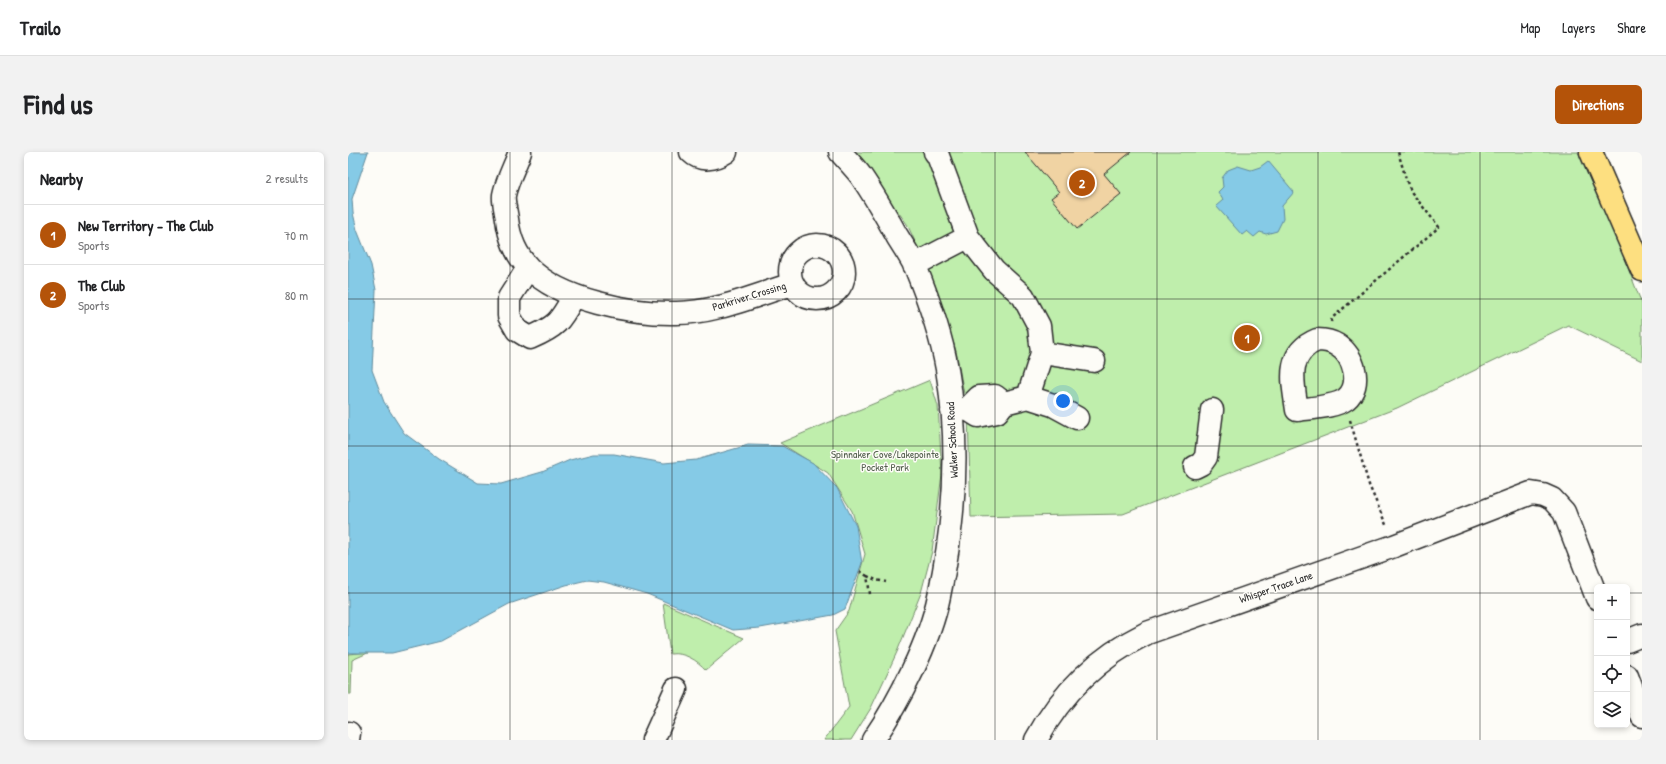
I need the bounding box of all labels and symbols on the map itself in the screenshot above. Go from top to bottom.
pin: 2 [1069,168,1095,198]
street label: Parkriver Crossing [711,278,788,314]
pin: 1 [1234,323,1260,353]
your location [1053,391,1073,411]
street label: Walker School Road [943,401,961,478]
park label: Spinnaker Cove/Lakepointe Pocket Park [831,447,940,474]
street label: Whisper Trace Lane [1238,568,1315,606]

